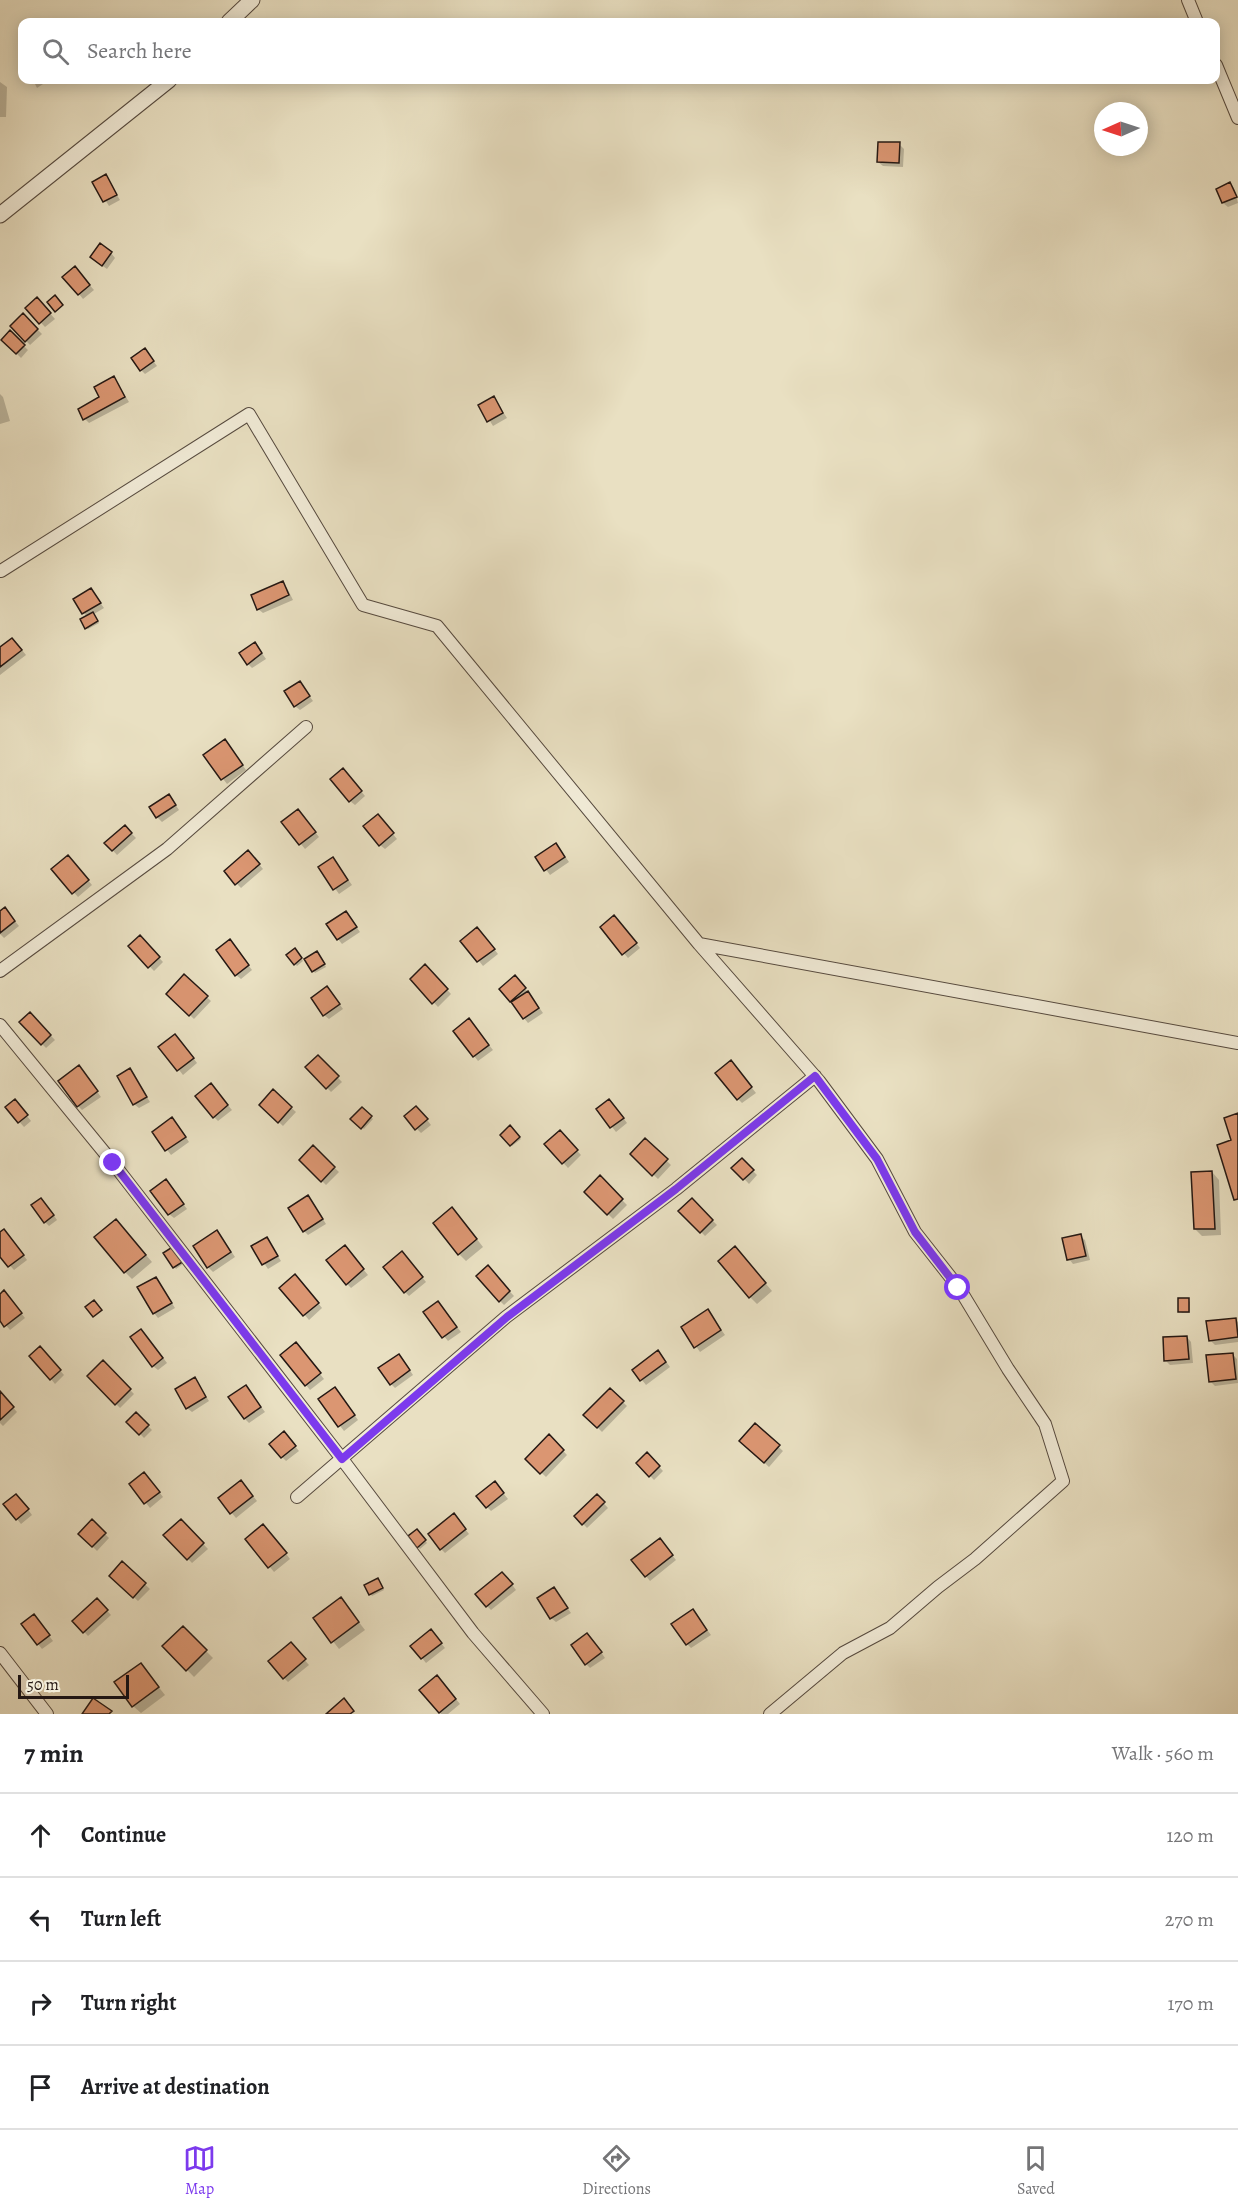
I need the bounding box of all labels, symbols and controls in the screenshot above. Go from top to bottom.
search box [18,18,1220,84]
icon: search [39,35,72,68]
text: Search here [87,36,192,66]
north arrow [1094,102,1148,156]
route end [99,1149,125,1175]
route start [944,1274,970,1300]
scale bar [18,1672,129,1700]
text: 50 m [27,1674,59,1696]
text: 7 min [24,1736,84,1771]
text: Walk · 560 m [1112,1740,1214,1767]
icon: ahead [24,1819,57,1852]
text: Continue [81,1820,166,1850]
text: 120 m [1166,1822,1214,1849]
icon: left [24,1903,57,1936]
text: Turn left [81,1904,161,1934]
text: 270 m [1165,1906,1214,1933]
icon: right [24,1987,57,2020]
text: Turn right [81,1988,177,2018]
text: 170 m [1168,1990,1214,2017]
icon: arrive [24,2071,57,2104]
text: Arrive at destination [81,2072,270,2102]
tab: Map [183,2142,216,2200]
tab: Directions [582,2142,651,2200]
tab: Saved [1017,2142,1055,2200]

